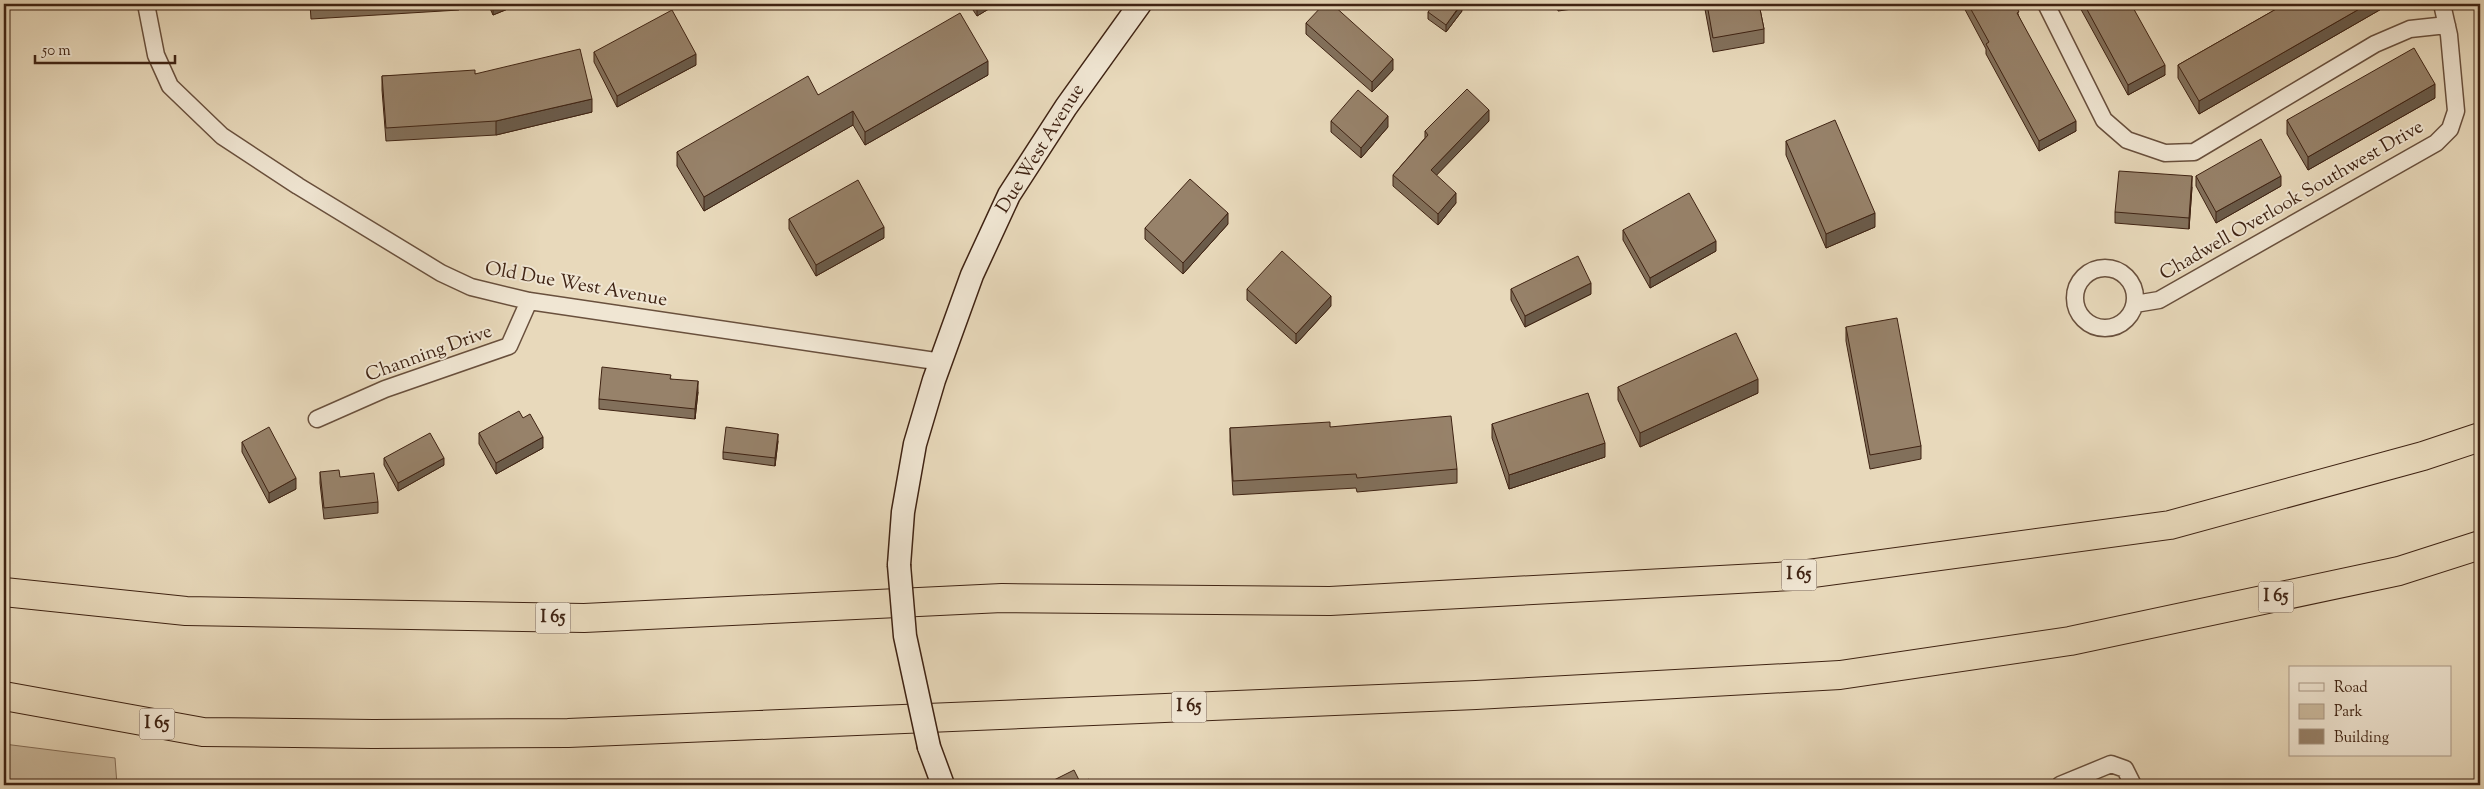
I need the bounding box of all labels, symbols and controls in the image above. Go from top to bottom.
scale bar [35,32,175,64]
text: 50 m [41,41,71,62]
street label: Due West Avenue [990,79,1092,219]
street label: Chadwell Overlook Southwest Drive [2155,114,2429,288]
street label: Old Due West Avenue [483,256,669,314]
street label: Channing Drive [362,318,496,389]
road number: I 65 [1782,560,1816,590]
road number: I 65 [2258,582,2294,612]
road number: I 65 [536,602,570,634]
legend [2289,666,2452,756]
text: Road [2334,678,2368,699]
road number: I 65 [1172,692,1206,722]
text: Park [2334,702,2363,723]
road number: I 65 [140,709,174,740]
text: Building [2334,728,2389,749]

